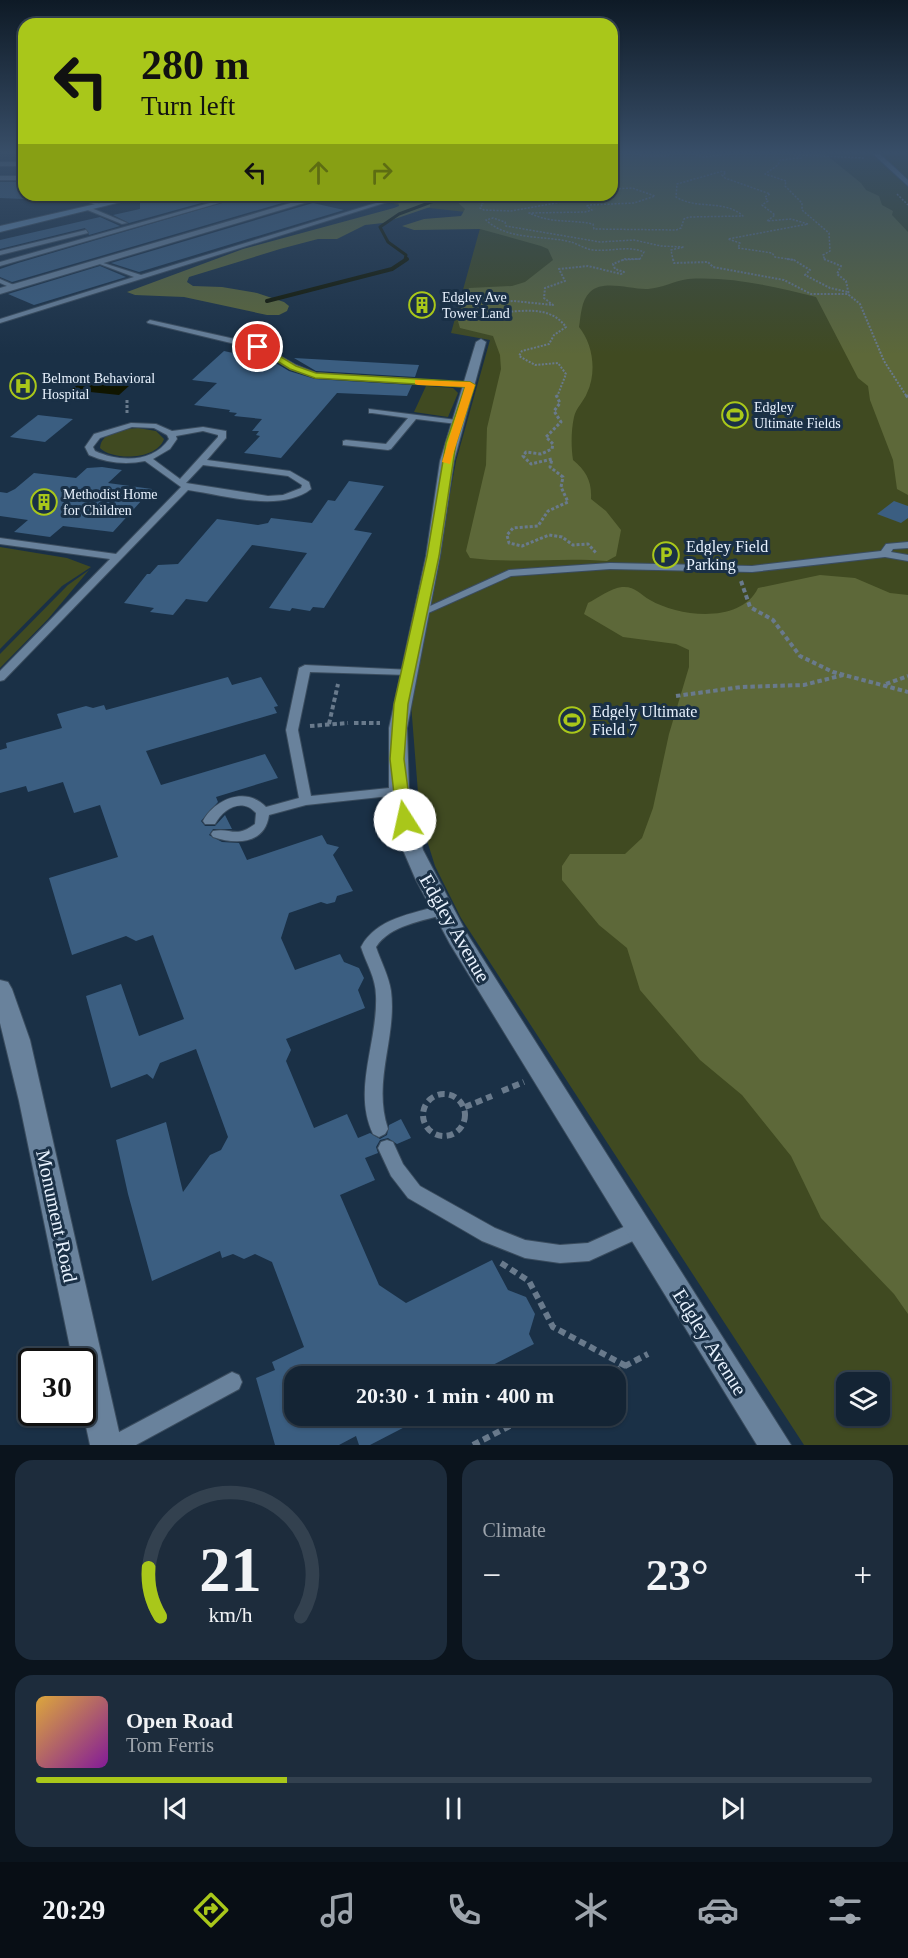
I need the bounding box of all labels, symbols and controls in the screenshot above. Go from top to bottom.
icon: left [42,42,120,120]
text: 280 m [141,42,250,88]
text: Turn left [141,91,235,121]
icon: left [239,156,272,189]
icon: ahead [302,156,335,189]
icon: right [365,156,398,189]
building icon: Edgley Ave Tower Land [407,290,437,320]
place label: Edgley Ave Tower Land [442,290,510,321]
pin [232,321,283,372]
icon: arrive [241,330,274,363]
hospital icon: Belmont Behavioral Hospital [8,371,38,401]
place label: Belmont Behavioral Hospital [42,371,155,402]
sports icon: Edgley Ultimate Fields [720,400,750,430]
place label: Edgley Ultimate Fields [754,400,841,431]
building icon: Methodist Home for Children [29,487,59,517]
place label: Methodist Home for Children [63,487,158,518]
place label: Edgley Field Parking [686,538,768,574]
parking icon: Edgley Field Parking [651,540,681,570]
place label: Edgely Ultimate Field 7 [592,703,697,738]
sports icon: Edgely Ultimate Field 7 [557,705,587,735]
position arrow [373,788,437,852]
street label: Edgley Avenue [414,870,495,987]
street label: Monument Road [32,1148,82,1284]
street label: Edgley Avenue [668,1285,752,1400]
speed limit sign: 30 [18,1348,96,1426]
map controls [836,1372,890,1426]
button: layers [836,1372,890,1426]
text: 20:30 · 1 min · 400 m [356,1383,554,1408]
text: Climate [483,1519,546,1541]
text: 21 [200,1535,262,1604]
text: 23° [646,1550,709,1600]
text: − [483,1557,501,1593]
text: + [853,1557,872,1593]
text: km/h [209,1603,253,1627]
text: Open Road [126,1708,233,1733]
text: Tom Ferris [126,1734,214,1756]
icon: previous [159,1792,192,1825]
icon: pause [437,1792,470,1825]
icon: next [716,1792,749,1825]
icon: directions [190,1889,232,1931]
icon: music [317,1889,359,1931]
icon: phone [443,1889,485,1931]
icon: climate [570,1889,612,1931]
icon: car [697,1889,739,1931]
icon: filters [824,1889,866,1931]
text: 20:29 [42,1895,105,1925]

